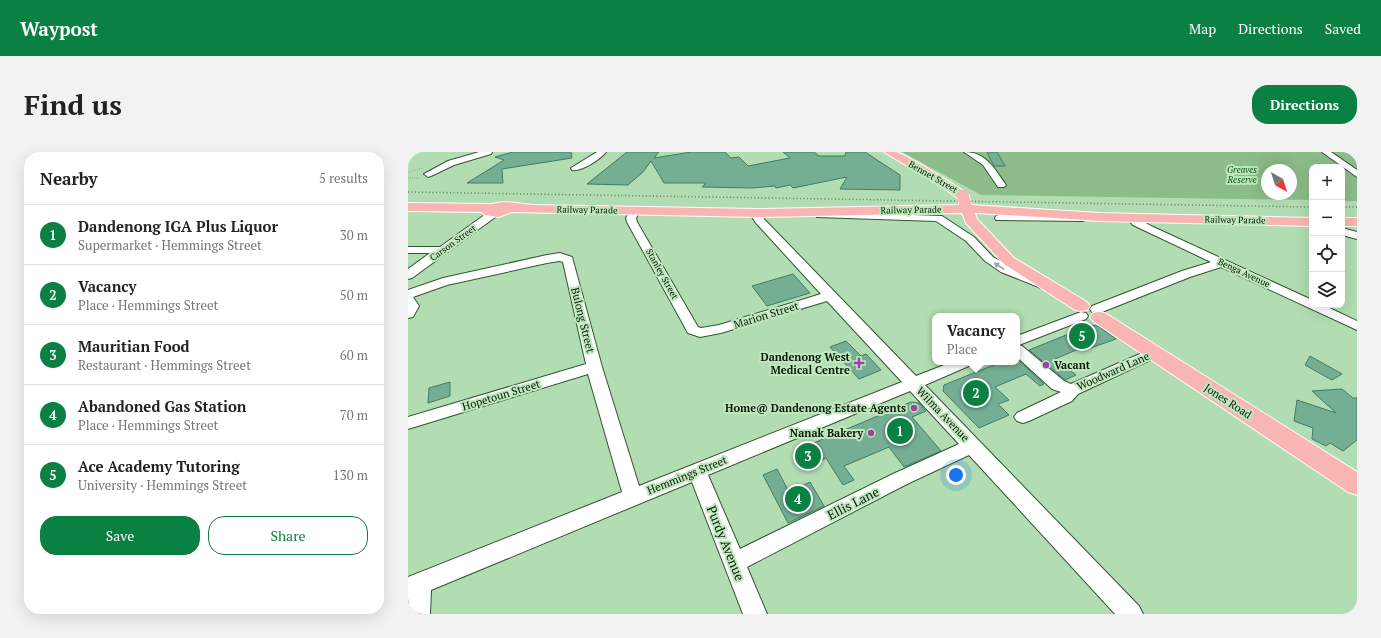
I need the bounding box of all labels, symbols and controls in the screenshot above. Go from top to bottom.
text: Waypost [20,16,98,41]
text: Map [1189,19,1216,38]
text: Directions [1238,19,1303,38]
text: Saved [1325,19,1361,38]
button: Directions [1252,85,1357,124]
text: Find us [24,86,122,123]
street label: Bennet Street [906,158,960,196]
park label: Greaves Reserve [1227,164,1257,186]
north arrow [1261,164,1297,200]
map controls [1309,164,1345,308]
button: + [1309,164,1345,200]
text: Nearby [40,167,98,190]
text: 5 results [319,169,368,187]
button: − [1309,200,1345,236]
street label: Railway Parade [556,203,618,217]
street label: Railway Parade [880,203,942,217]
street label: Railway Parade [1204,213,1266,227]
text: Dandenong IGA Plus Liquor [78,216,278,236]
street label: Carson Street [428,222,479,264]
text: 1 [49,226,57,244]
text: 30 m [340,226,368,244]
text: Supermarket · Hemmings Street [78,236,262,254]
button: locate [1309,236,1345,272]
street label: Stanley Street [643,247,681,302]
street label: Benga Avenue [1216,256,1272,291]
one-way arrow [994,262,1004,270]
button: layers [1309,272,1345,308]
text: Vacancy [78,276,137,296]
text: 2 [49,286,57,304]
text: 50 m [340,286,368,304]
street label: Bulong Street [568,286,598,354]
text: Place · Hemmings Street [78,296,218,314]
street label: Marion Street [732,298,800,332]
popup [932,313,1020,365]
text: Vacancy [947,320,1005,340]
pin: 5 [1069,321,1095,351]
text: Mauritian Food [78,336,190,356]
text: Place [947,340,977,358]
text: 3 [49,346,57,364]
text: 60 m [340,346,368,364]
street label: Woodward Lane [1074,349,1152,393]
place label: Dandenong West Medical Centre [761,350,851,377]
text: Restaurant · Hemmings Street [78,356,251,374]
marker: Dandenong West Medical Centre [853,357,865,369]
place label: Vacant [1054,358,1091,372]
marker: Vacant [1041,360,1051,370]
street label: Hopetoun Street [460,376,542,414]
pin: 2 [963,378,989,408]
street label: Jones Road [1202,380,1254,422]
street label: Wilma Avenue [914,384,973,445]
text: Abandoned Gas Station [78,396,246,416]
place label: Home@ Dandenong Estate Agents [725,401,906,415]
marker: Home@ Dandenong Estate Agents [909,403,919,413]
text: 4 [49,406,57,424]
text: 70 m [340,406,368,424]
text: Place · Hemmings Street [78,416,218,434]
pin: 1 [887,416,913,446]
place label: Nanak Bakery [790,426,863,440]
marker: Nanak Bakery [866,428,876,438]
pin: 3 [795,441,821,471]
street label: Hemmings Street [645,453,729,497]
text: Ace Academy Tutoring [78,456,240,476]
your location [946,465,966,485]
text: 5 [49,466,57,484]
text: 130 m [333,466,368,484]
text: University · Hemmings Street [78,476,247,494]
street label: Ellis Lane [824,482,882,524]
pin: 4 [785,484,811,514]
street label: Purdy Avenue [703,503,749,583]
button: Save [40,516,200,555]
button: Share [208,516,368,555]

